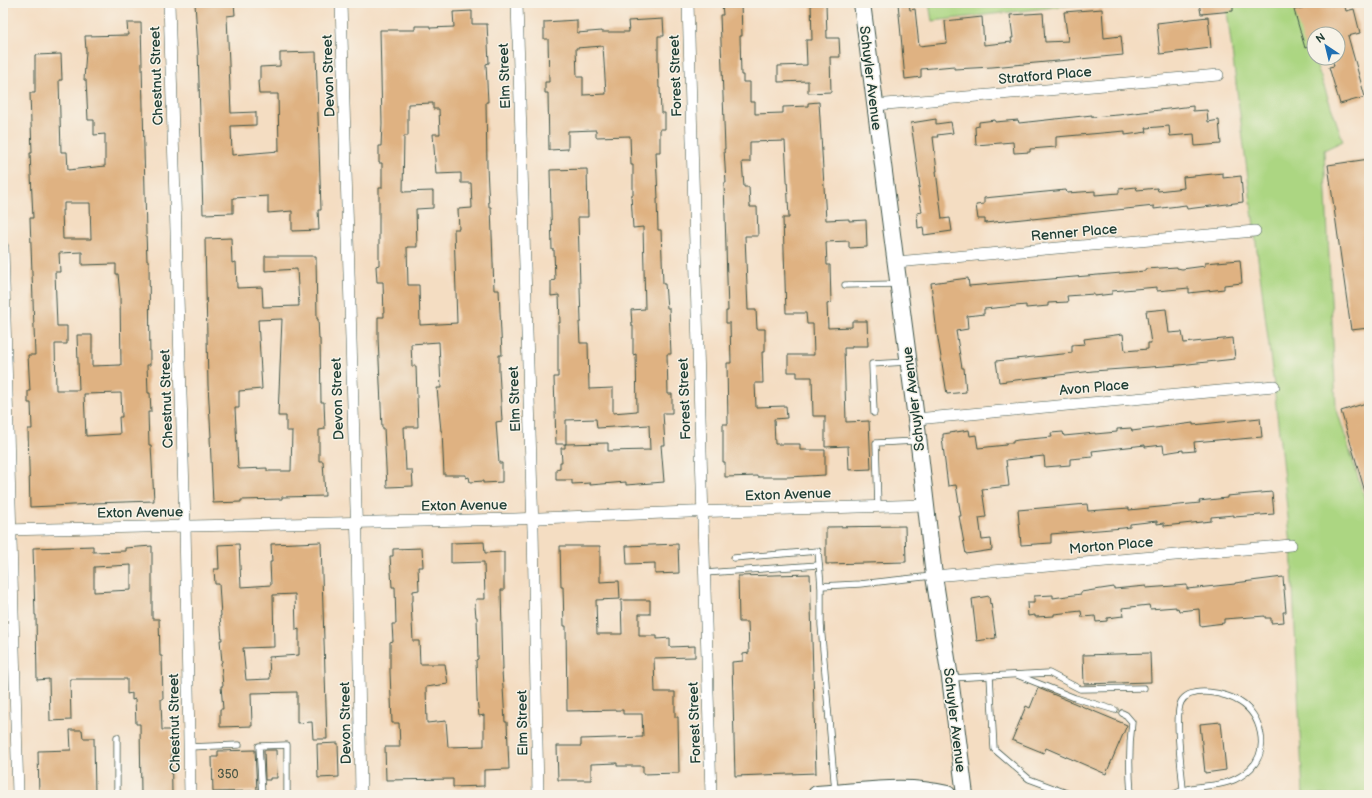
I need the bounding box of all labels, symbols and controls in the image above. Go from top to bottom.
street label: Chestnut Street [146,25,167,126]
street label: Schuyler Avenue [856,25,885,131]
north arrow [1306,26,1346,66]
text: N [1313,31,1328,46]
street label: Devon Street [319,34,338,118]
street label: Forest Street [666,34,685,117]
street label: Elm Street [495,42,514,109]
street label: Stratford Place [998,63,1092,88]
street label: Renner Place [1030,220,1118,245]
street label: Schuyler Avenue [899,346,928,452]
street label: Chestnut Street [156,348,177,449]
street label: Devon Street [328,357,347,441]
street label: Forest Street [675,357,694,440]
street label: Elm Street [505,365,524,432]
street label: Avon Place [1058,376,1130,399]
street label: Exton Avenue [745,484,831,505]
street label: Exton Avenue [421,496,507,515]
street label: Exton Avenue [97,503,183,522]
street label: Morton Place [1068,533,1154,558]
street label: Schuyler Avenue [940,667,969,773]
street label: Chestnut Street [165,673,184,773]
street label: Devon Street [336,681,355,764]
street label: Forest Street [685,681,704,764]
street label: Elm Street [513,689,532,756]
house number: 350 [217,767,239,782]

